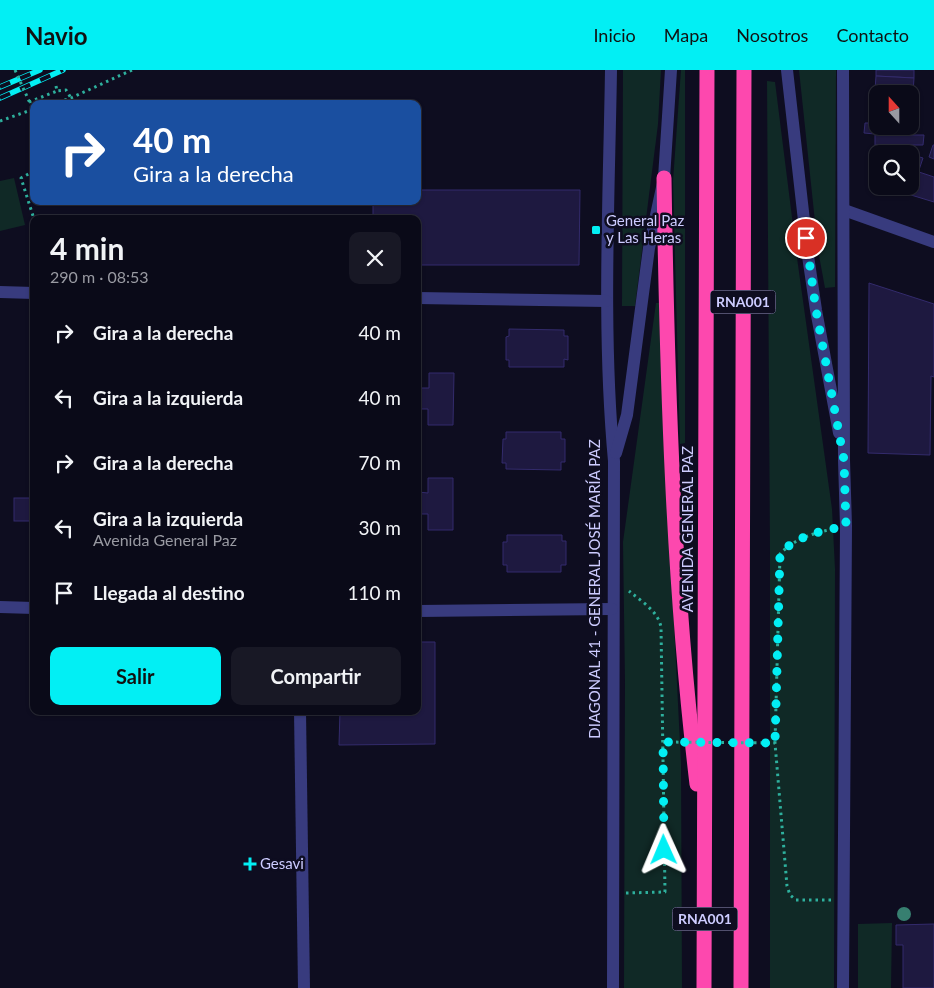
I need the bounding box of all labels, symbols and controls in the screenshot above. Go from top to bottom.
text: Navio [25,21,88,50]
text: Inicio [593,24,636,46]
text: Mapa [664,24,708,46]
text: Nosotros [736,24,808,46]
text: Contacto [836,24,909,46]
north arrow [869,85,919,135]
map controls [869,85,919,195]
text: 40 m [133,118,211,160]
icon: right [50,120,115,185]
button: search [869,145,919,195]
text: Gira a la derecha [133,160,294,187]
place label: General Paz y Las Heras [606,211,684,246]
pin [785,217,827,259]
marker: General Paz y Las Heras [590,224,602,236]
icon: arrive [792,224,820,252]
text: 4 min [50,230,124,266]
button: close [349,232,401,284]
text: 290 m · 08:53 [50,267,149,286]
road number: RNA001 [710,290,776,313]
icon: right [50,319,78,347]
text: Gira a la derecha [93,321,233,344]
text: 40 m [358,321,401,344]
icon: left [50,384,78,412]
text: Gira a la izquierda [93,386,243,409]
text: 40 m [358,386,401,409]
street label: DIAGONAL 41 - GENERAL JOSÉ MARÍA PAZ [585,439,603,739]
street label: AVENIDA GENERAL PAZ [678,446,696,612]
icon: right [50,449,78,477]
text: Gira a la derecha [93,451,233,474]
text: 70 m [358,451,401,474]
text: Gira a la izquierda [93,507,243,530]
icon: left [50,514,78,542]
text: 30 m [358,516,401,539]
text: Avenida General Paz [93,530,237,549]
icon: arrive [50,579,78,607]
text: Llegada al destino [93,581,245,604]
text: 110 m [347,581,401,604]
button: Salir [50,647,221,705]
button: Compartir [231,647,401,705]
position arrow [637,823,689,875]
place label: Gesavi [260,854,304,872]
marker: Gesavi [244,858,256,870]
road number: RNA001 [672,908,738,931]

